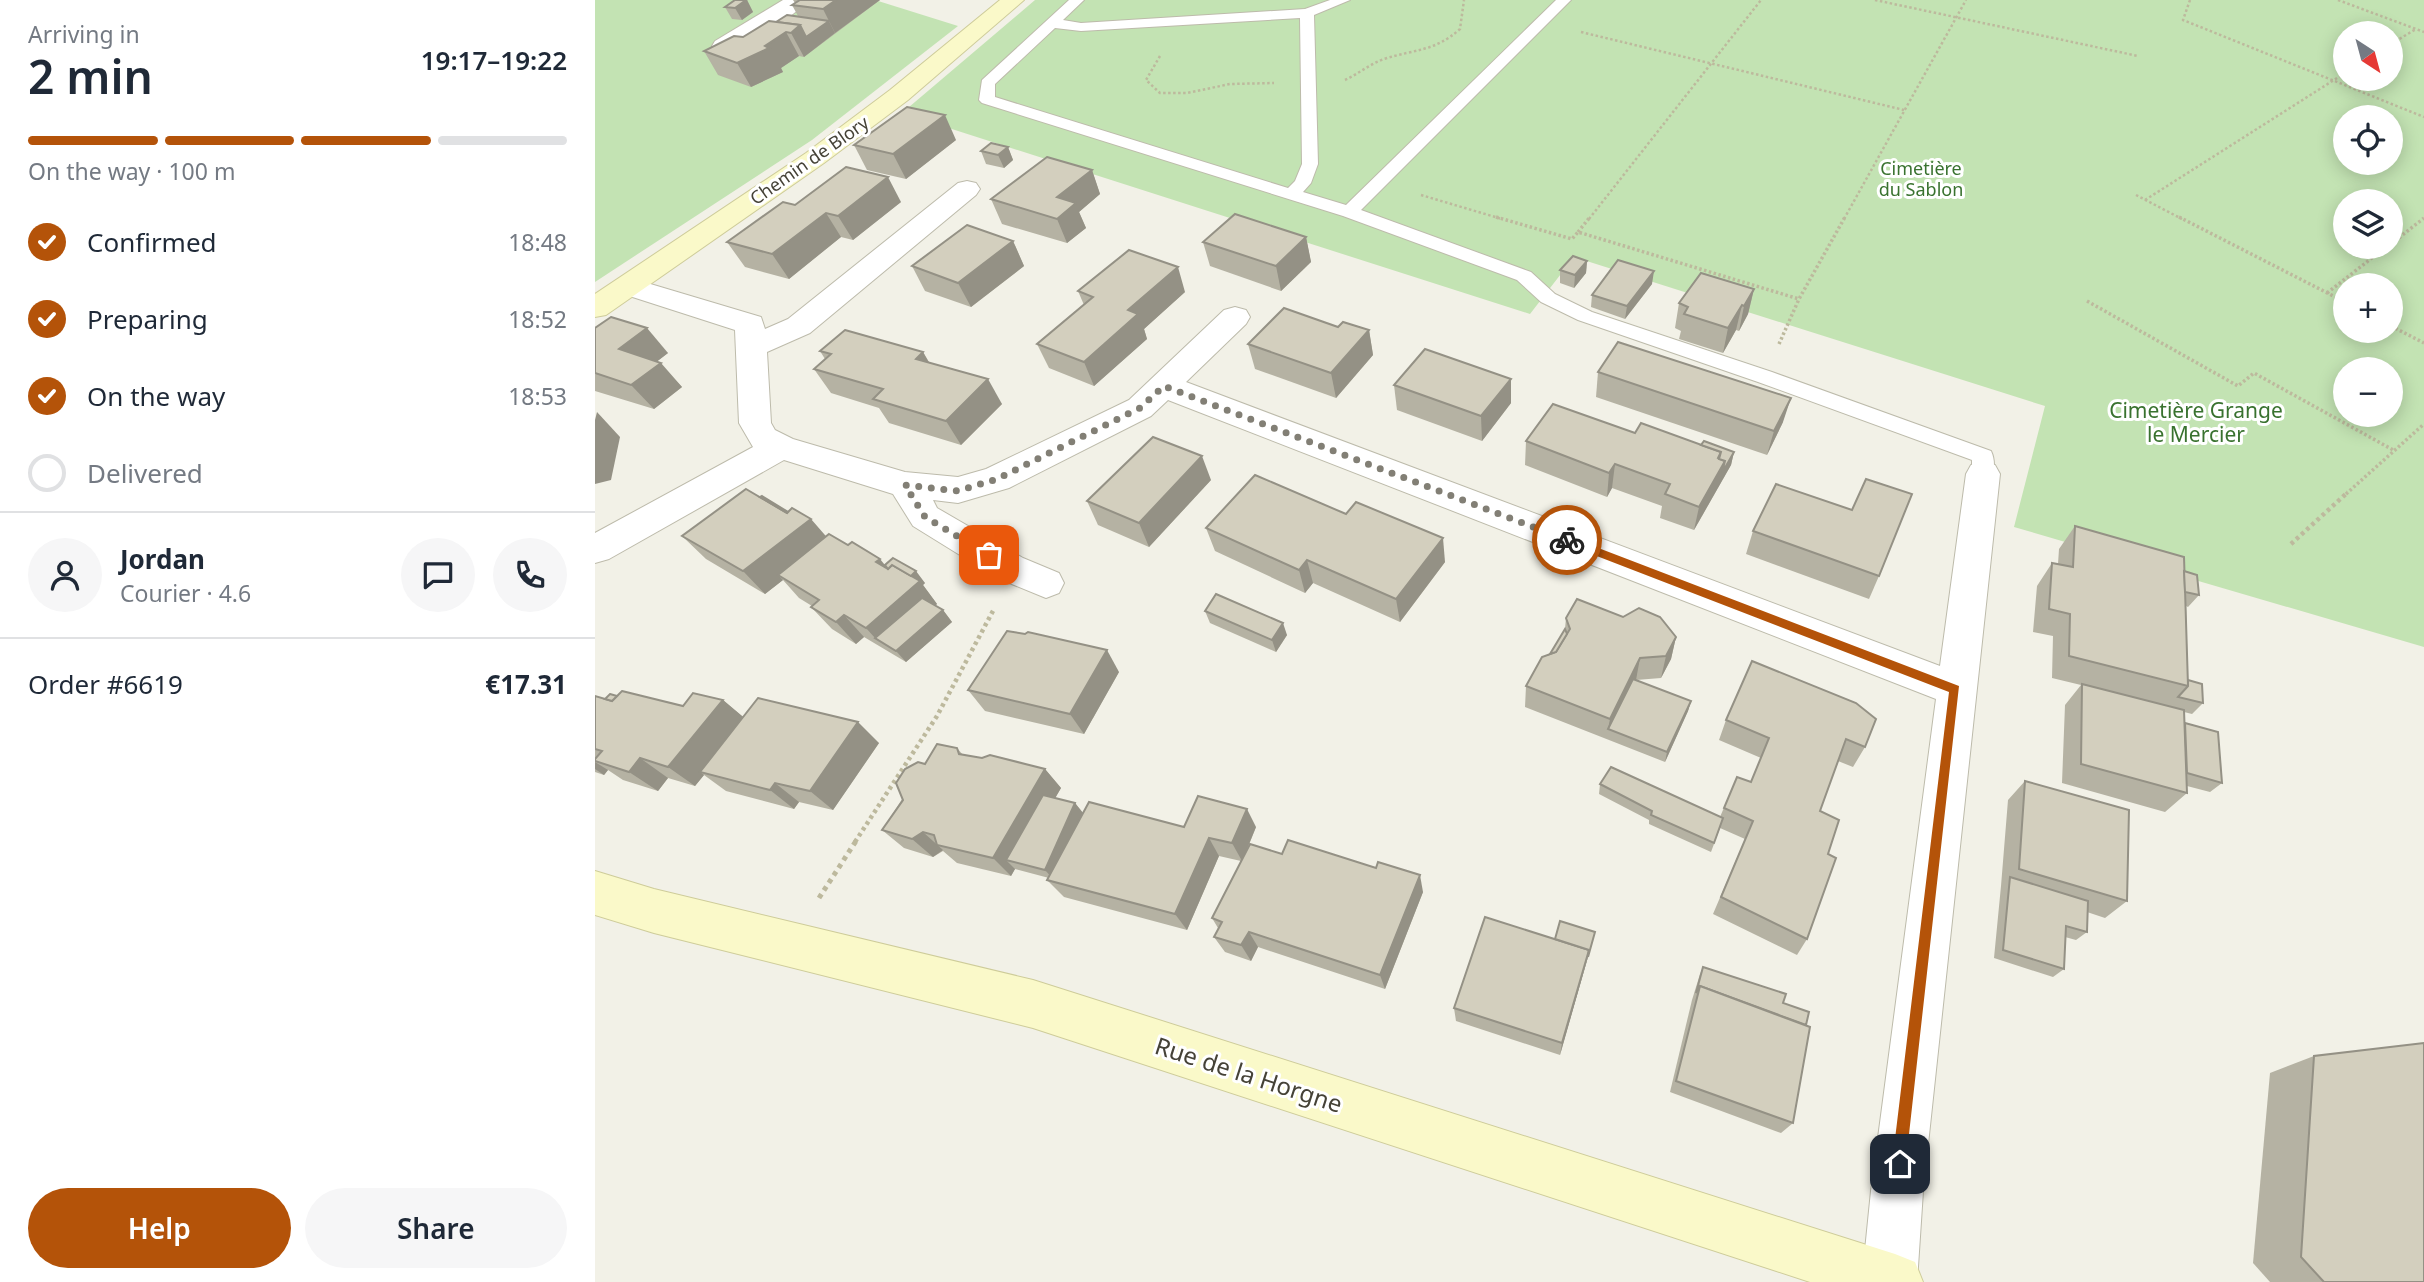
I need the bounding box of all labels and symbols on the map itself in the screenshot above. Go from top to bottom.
north arrow [2333,21,2403,91]
street label: Chemin de Blory [745,110,874,210]
park label: Cimetière du Sablon [1879,156,1963,201]
park label: Cimetière Grange le Mercier [2109,396,2283,448]
courier [1532,505,1602,575]
pin [959,525,1019,585]
street label: Rue de la Horgne [1151,1028,1347,1120]
pin [1870,1134,1930,1194]

